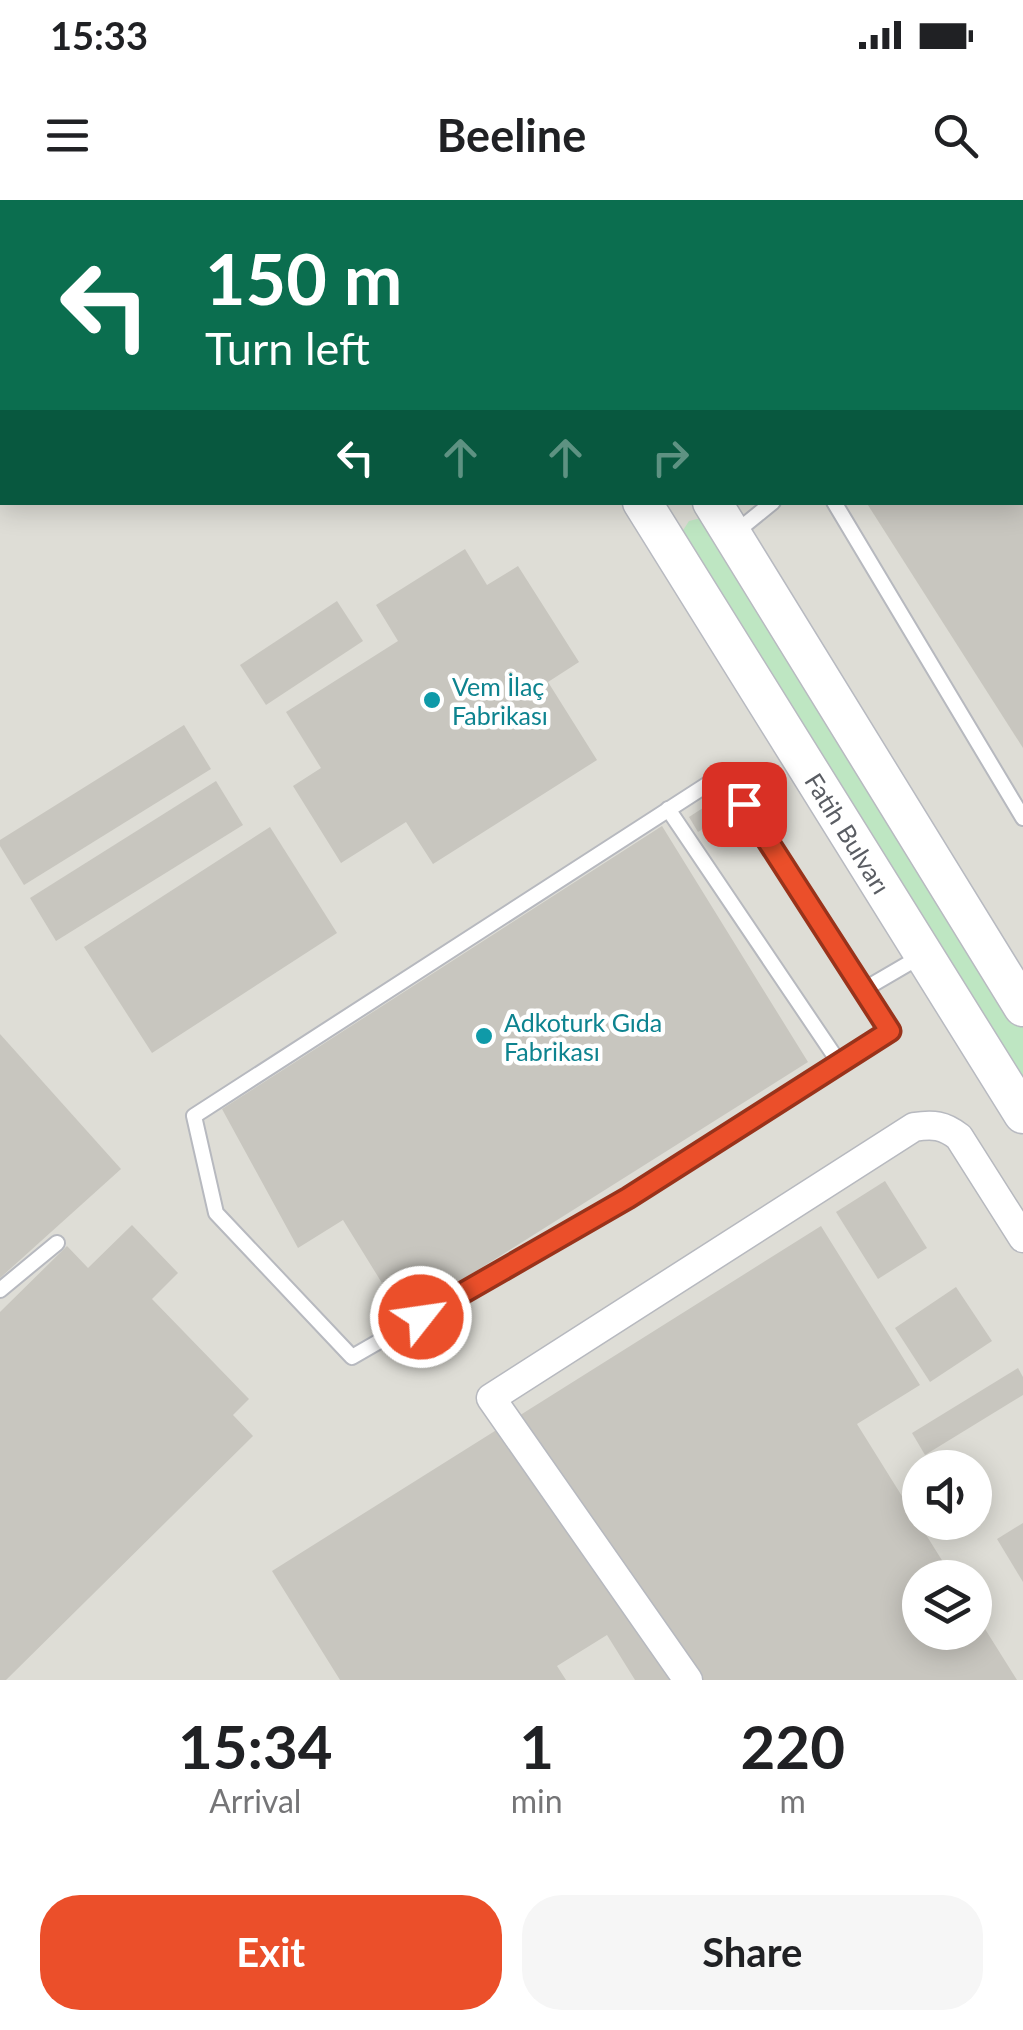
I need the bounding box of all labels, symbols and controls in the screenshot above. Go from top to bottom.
text: 15:33 [50,12,148,58]
icon: menu [40,108,95,163]
text: Beeline [437,108,586,162]
icon: search [928,108,983,163]
text: 150 m [205,236,402,320]
icon: left [40,240,170,370]
text: Turn left [205,321,370,375]
icon: left [328,430,383,485]
icon: ahead [433,430,488,485]
icon: ahead [538,430,593,485]
icon: right [643,430,698,485]
place label: Vem İlaç Fabrikası [452,671,548,730]
marker: Vem İlaç Fabrikası [421,689,443,711]
pin [702,762,787,847]
street label: Fatih Bulvarı [799,767,897,899]
icon: arrive [717,777,772,832]
place label: Adkoturk Gıda Fabrikası [504,1007,662,1066]
marker: Adkoturk Gıda Fabrikası [473,1025,495,1047]
position arrow [369,1265,473,1369]
map controls [902,1450,992,1650]
button: sound [902,1450,992,1540]
button: layers [902,1560,992,1650]
text: 15:34 [178,1710,333,1782]
text: 1 [519,1710,554,1782]
text: 220 [741,1710,845,1782]
text: Arrival [209,1781,301,1820]
text: min [511,1781,563,1820]
text: m [780,1781,806,1820]
button: Exit [40,1895,502,2010]
button: Share [522,1895,983,2010]

